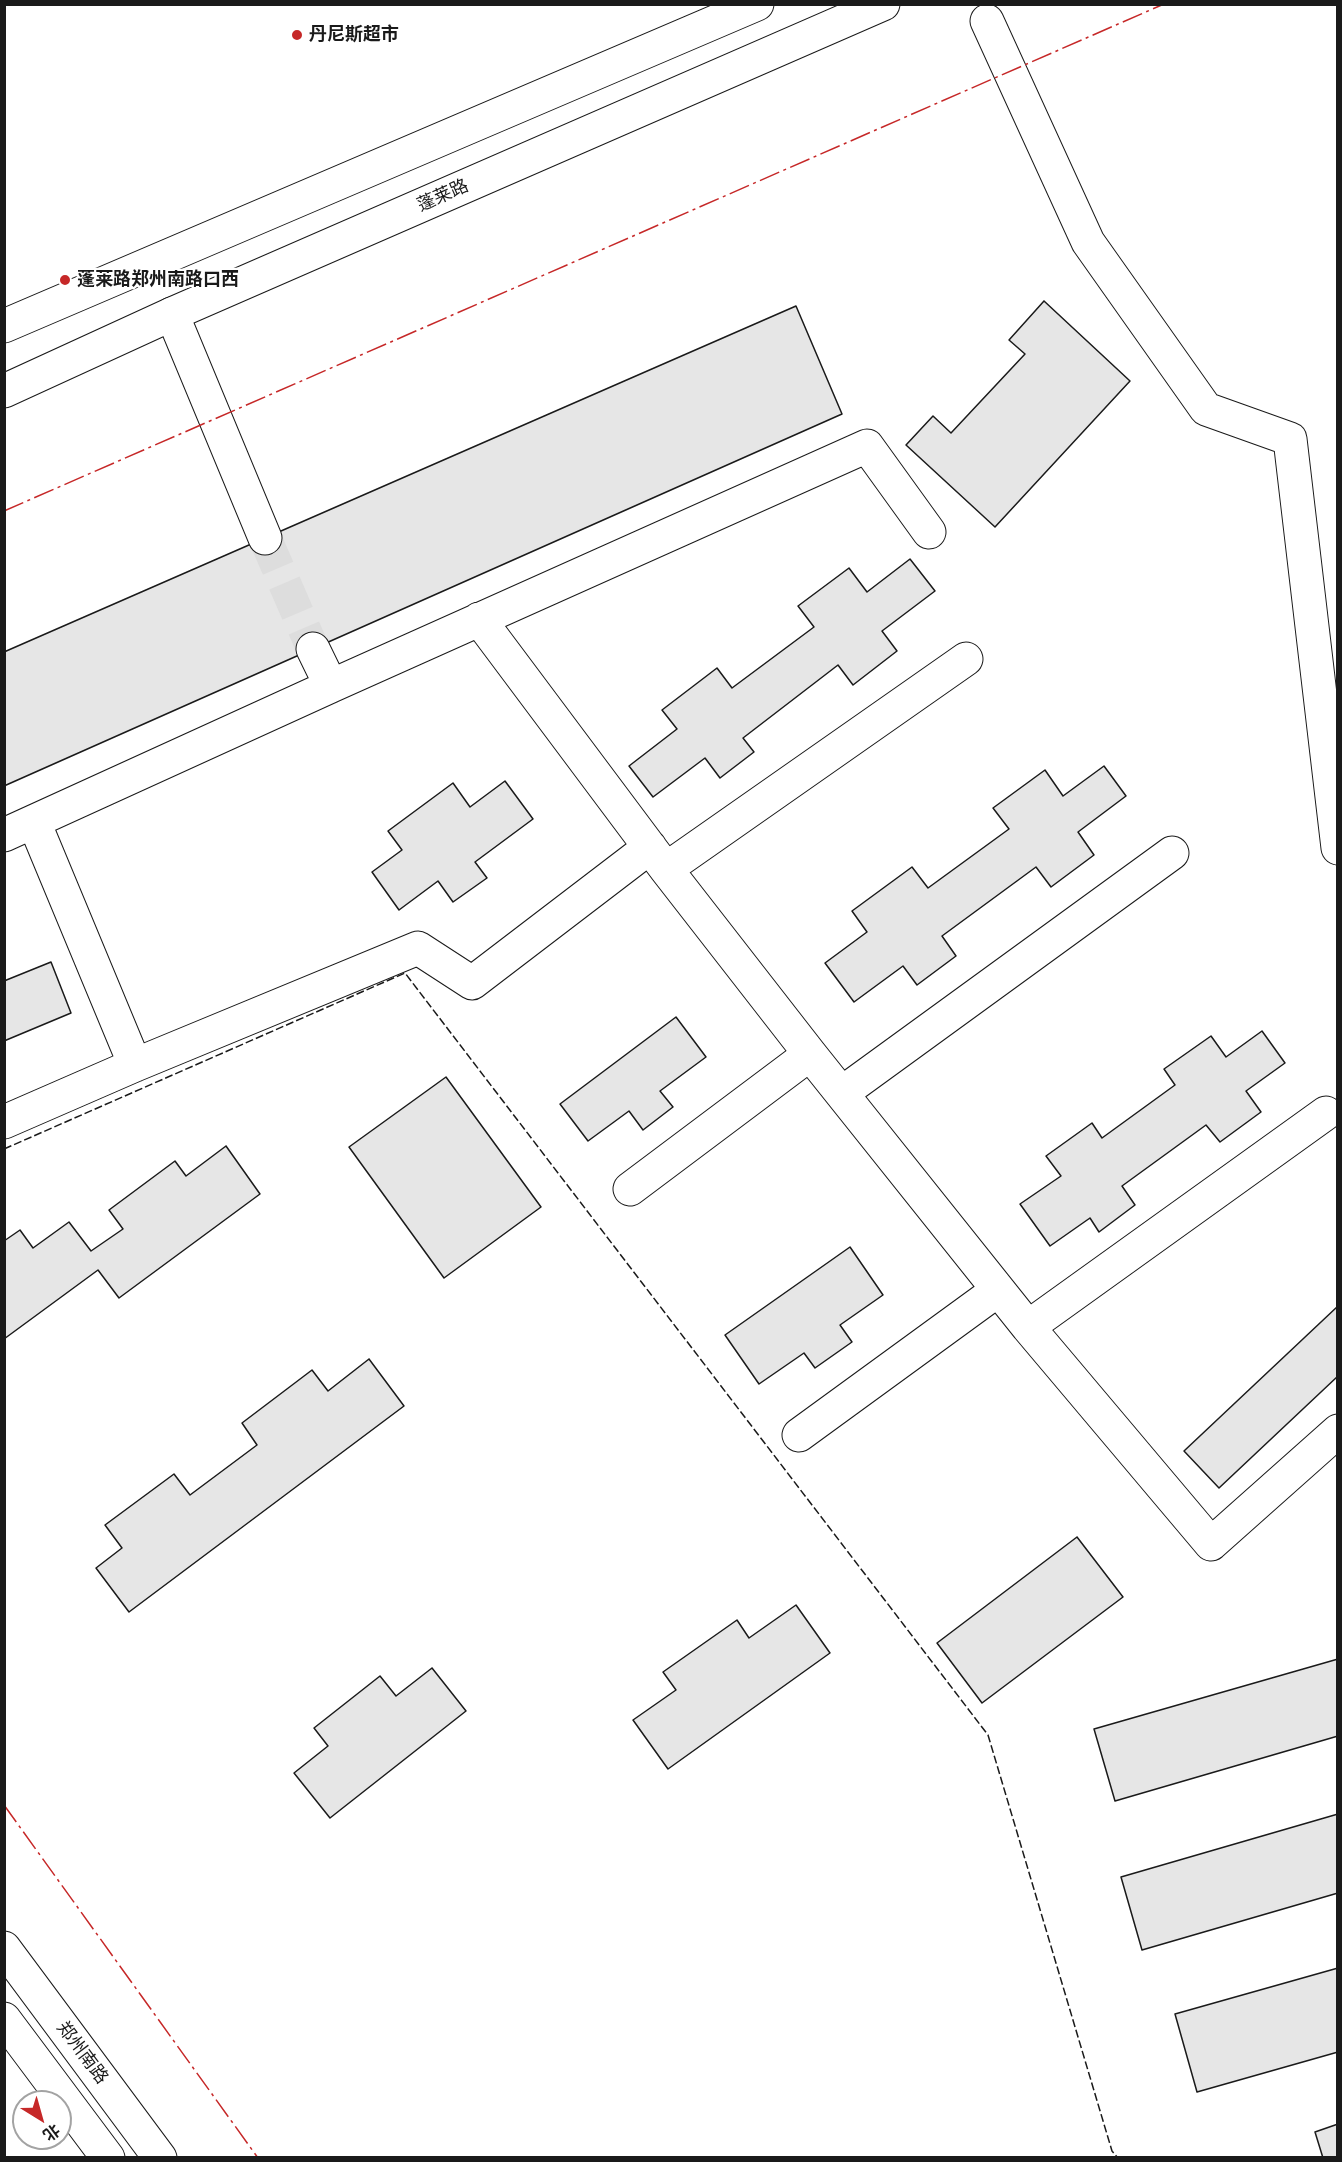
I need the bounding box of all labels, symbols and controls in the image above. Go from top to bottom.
place label: 丹尼斯超市 [309,24,399,46]
marker: 丹尼斯超市 [290,28,304,42]
street label: 蓬莱路 [414,175,472,217]
place label: 蓬莱路郑州南路口西 [77,269,239,291]
marker: 蓬莱路郑州南路口西 [58,273,72,287]
street label: 郑州南路 [52,2018,112,2088]
north arrow [12,2090,72,2150]
text: 北 [39,2119,65,2146]

